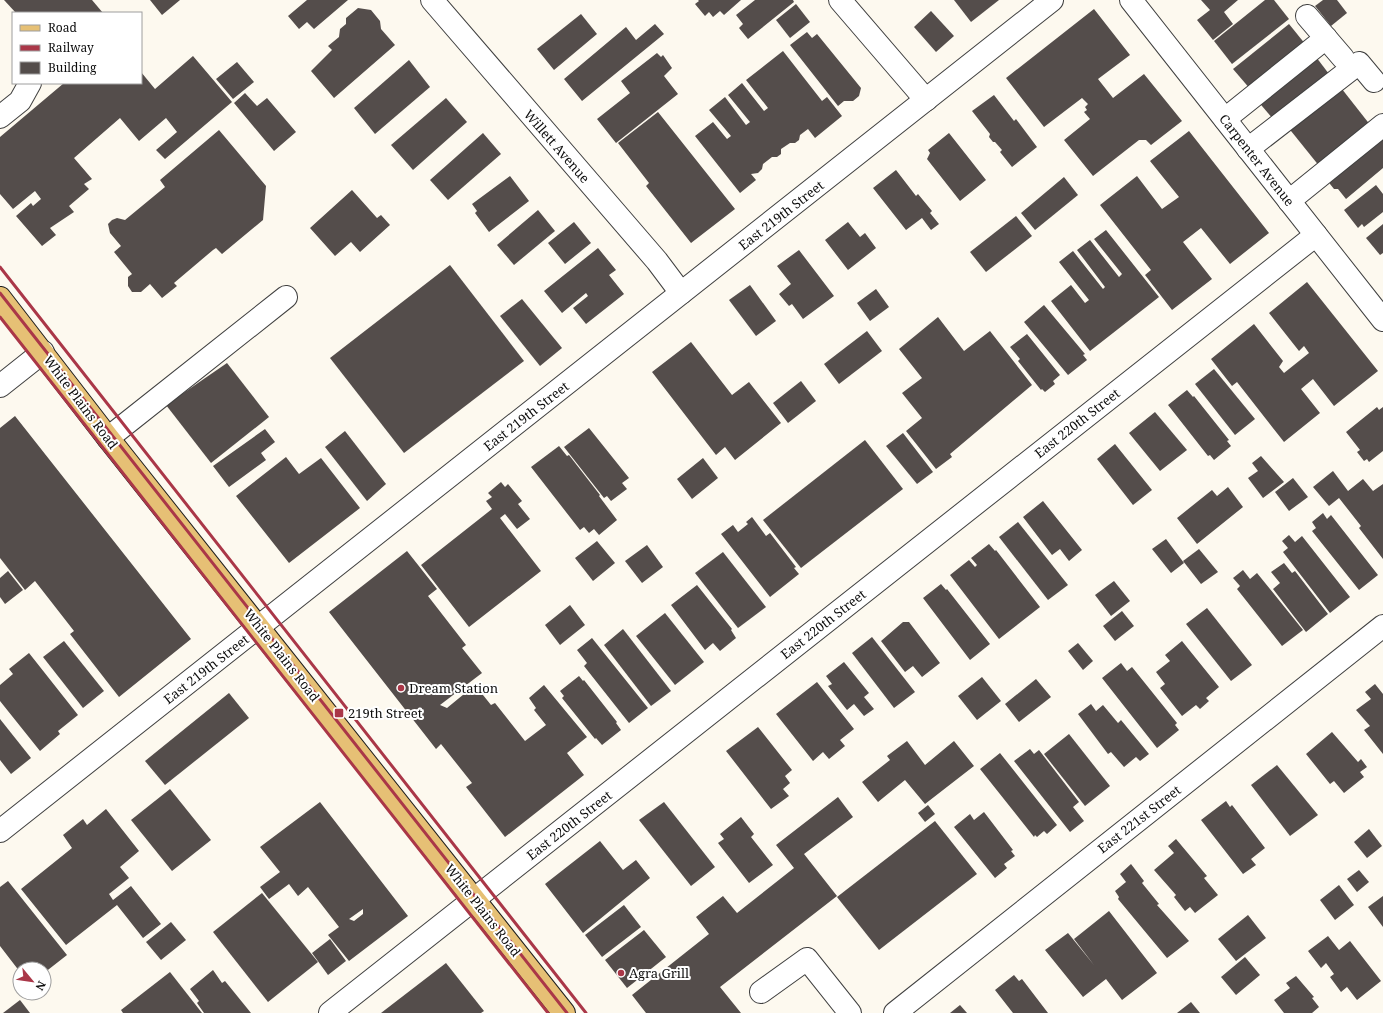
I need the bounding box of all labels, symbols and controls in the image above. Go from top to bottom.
legend [12,12,142,84]
text: Road [48,19,78,36]
text: Railway [48,39,94,56]
text: Building [48,59,97,76]
street label: Willett Avenue [520,105,594,187]
street label: Carpenter Avenue [1215,110,1299,210]
street label: East 219th Street [735,176,828,254]
street label: White Plains Road [40,351,122,453]
street label: East 219th Street [480,377,573,455]
street label: East 220th Street [1031,384,1124,462]
street label: East 220th Street [777,585,870,663]
street label: White Plains Road [240,605,324,705]
street label: East 219th Street [160,630,253,708]
place label: Dream Station [409,679,499,697]
marker: Dream Station [396,683,406,693]
place label: 219th Street [348,704,423,722]
marker: 219th Street [333,707,345,719]
street label: East 221st Street [1094,781,1185,857]
street label: East 220th Street [523,786,616,864]
street label: White Plains Road [441,860,525,960]
north arrow [12,961,52,1001]
place label: Agra Grill [629,964,689,982]
marker: Agra Grill [616,968,626,978]
text: N [32,979,50,994]

